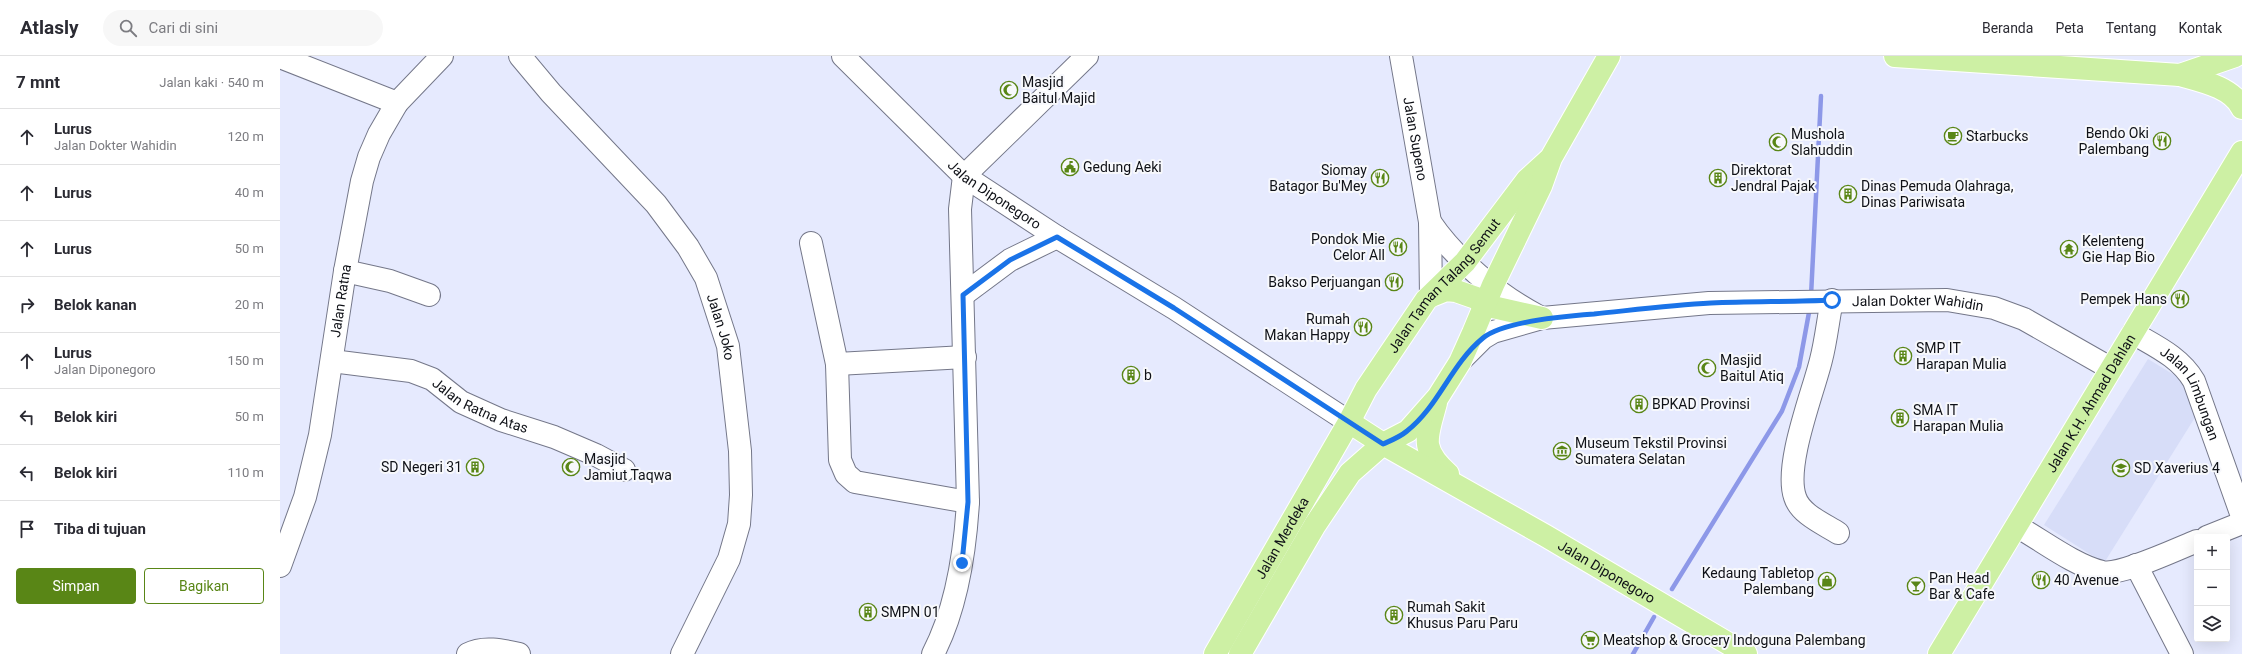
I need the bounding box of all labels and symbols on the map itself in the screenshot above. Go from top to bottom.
place label: Masjid Baitul Majid [1022,74,1095,106]
mosque icon: Masjid Baitul Majid [999,80,1019,100]
street label: Jalan Supeno [1400,96,1431,182]
place label: Bendo Oki Palembang [2078,125,2149,157]
place label: Mushola Slahuddin [1791,126,1853,158]
cafe icon: Starbucks [1943,126,1963,146]
place label: Starbucks [1966,128,2028,144]
restaurant icon: Bendo Oki Palembang [2152,131,2172,151]
mosque icon: Mushola Slahuddin [1768,132,1788,152]
street label: Jalan Diponegoro [945,157,1044,232]
public building icon: Gedung Aeki [1060,157,1080,177]
place label: Gedung Aeki [1083,159,1162,175]
place label: Siomay Batagor Bu'Mey [1269,162,1367,194]
place label: Direktorat Jendral Pajak [1731,162,1816,194]
restaurant icon: Siomay Batagor Bu'Mey [1370,168,1390,188]
building icon: Direktorat Jendral Pajak [1708,168,1728,188]
place label: Dinas Pemuda Olahraga, Dinas Pariwisata [1861,178,2014,210]
building icon: Dinas Pemuda Olahraga, Dinas Pariwisata [1838,184,1858,204]
street label: Jalan Taman Talang Semut [1385,215,1503,356]
place label: Pondok Mie Celor All [1311,231,1385,263]
place label: Kelenteng Gie Hap Bio [2082,233,2155,265]
restaurant icon: Pondok Mie Celor All [1388,237,1408,257]
temple icon: Kelenteng Gie Hap Bio [2059,239,2079,259]
street label: Jalan Ratna [327,263,354,338]
restaurant icon: Bakso Perjuangan [1384,272,1404,292]
place label: Bakso Perjuangan [1268,274,1381,290]
restaurant icon: Pempek Hans [2170,289,2190,309]
route start [1823,291,1841,309]
place label: Pempek Hans [2080,291,2167,307]
street label: Jalan Joko [704,292,738,361]
street label: Jalan Dokter Wahidin [1852,292,1985,314]
place label: Rumah Makan Happy [1264,311,1350,343]
restaurant icon: Rumah Makan Happy [1353,317,1373,337]
street label: Jalan K.H. Ahmad Dahlan [2043,331,2138,475]
place label: SMP IT Harapan Mulia [1916,340,2007,372]
street label: Jalan Limbungan [2157,343,2222,442]
building icon: SMP IT Harapan Mulia [1893,346,1913,366]
place label: Masjid Baitul Atiq [1720,352,1784,384]
mosque icon: Masjid Baitul Atiq [1697,358,1717,378]
building icon: b [1121,365,1141,385]
place label: b [1144,367,1152,383]
street label: Jalan Ratna Atas [429,375,530,436]
building icon: BPKAD Provinsi [1629,394,1649,414]
place label: BPKAD Provinsi [1652,396,1750,412]
place label: SMA IT Harapan Mulia [1913,402,2004,434]
building icon: SMA IT Harapan Mulia [1890,408,1910,428]
place label: Museum Tekstil Provinsi Sumatera Selatan [1575,435,1727,467]
museum icon: Museum Tekstil Provinsi Sumatera Selatan [1552,441,1572,461]
place label: Masjid Jamiut Taqwa [584,451,672,483]
building icon: SD Negeri 31 [465,457,485,477]
mosque icon: Masjid Jamiut Taqwa [561,457,581,477]
school or university icon: SD Xaverius 4 [2111,458,2131,478]
place label: SD Negeri 31 [381,459,462,475]
place label: SD Xaverius 4 [2134,460,2220,476]
street label: Jalan Merdeka [1252,494,1312,582]
street label: Jalan Diponegoro [1555,537,1658,607]
route end [953,554,971,572]
place label: Kedaung Tabletop Palembang [1702,565,1814,597]
place label: Pan Head Bar & Cafe [1929,570,1995,602]
restaurant icon: 40 Avenue [2031,570,2051,590]
shop icon: Kedaung Tabletop Palembang [1817,571,1837,591]
place label: 40 Avenue [2054,572,2119,588]
bar icon: Pan Head Bar & Cafe [1906,576,1926,596]
place label: Rumah Sakit Khusus Paru Paru [1407,599,1518,631]
building icon: SMPN 01 [858,602,878,622]
place label: SMPN 01 [881,604,940,620]
building icon: Rumah Sakit Khusus Paru Paru [1384,605,1404,625]
supermarket icon: Meatshop & Grocery Indoguna Palembang [1580,630,1600,650]
place label: Meatshop & Grocery Indoguna Palembang [1603,632,1866,648]

